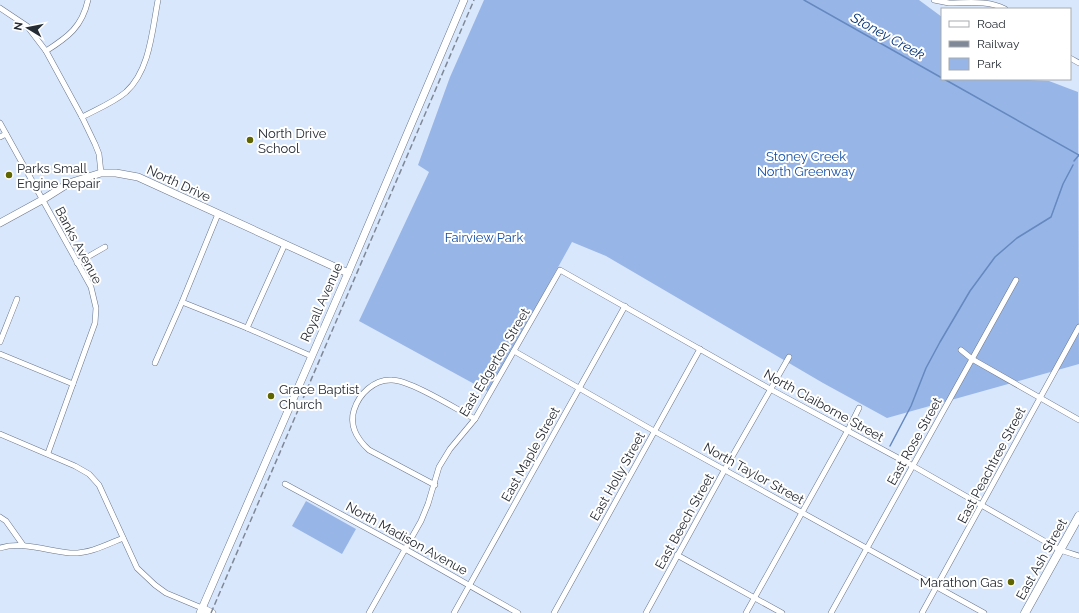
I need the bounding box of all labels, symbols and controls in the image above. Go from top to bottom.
north arrow [8,8,48,48]
legend [941,8,1071,80]
water label: Stoney Creek [847,9,928,63]
text: Road [977,17,1006,31]
text: N [12,21,26,32]
text: Railway [977,37,1020,51]
text: Park [977,57,1002,71]
place label: North Drive School [258,126,327,156]
marker: North Drive School [245,135,255,145]
park label: Stoney Creek North Greenway [757,149,855,179]
place label: Parks Small Engine Repair [17,161,101,191]
street label: North Drive [145,162,213,205]
marker: Parks Small Engine Repair [4,170,14,180]
street label: Banks Avenue [52,204,105,287]
park label: Fairview Park [445,230,523,245]
street label: Royall Avenue [297,260,346,344]
street label: East Edgerton Street [456,305,533,419]
street label: North Claiborne Street [761,366,887,445]
place label: Grace Baptist Church [279,382,360,412]
marker: Grace Baptist Church [266,391,276,401]
street label: East Rose Street [884,394,945,488]
street label: East Maple Street [498,404,563,504]
street label: East Peachtree Street [954,404,1029,526]
street label: East Holly Street [587,429,648,523]
street label: North Taylor Street [701,440,807,508]
street label: East Beech Street [652,470,717,572]
street label: North Madison Avenue [343,499,471,578]
street label: East Ash Street [1013,516,1070,602]
place label: Marathon Gas [920,575,1003,590]
marker: Marathon Gas [1006,577,1016,587]

